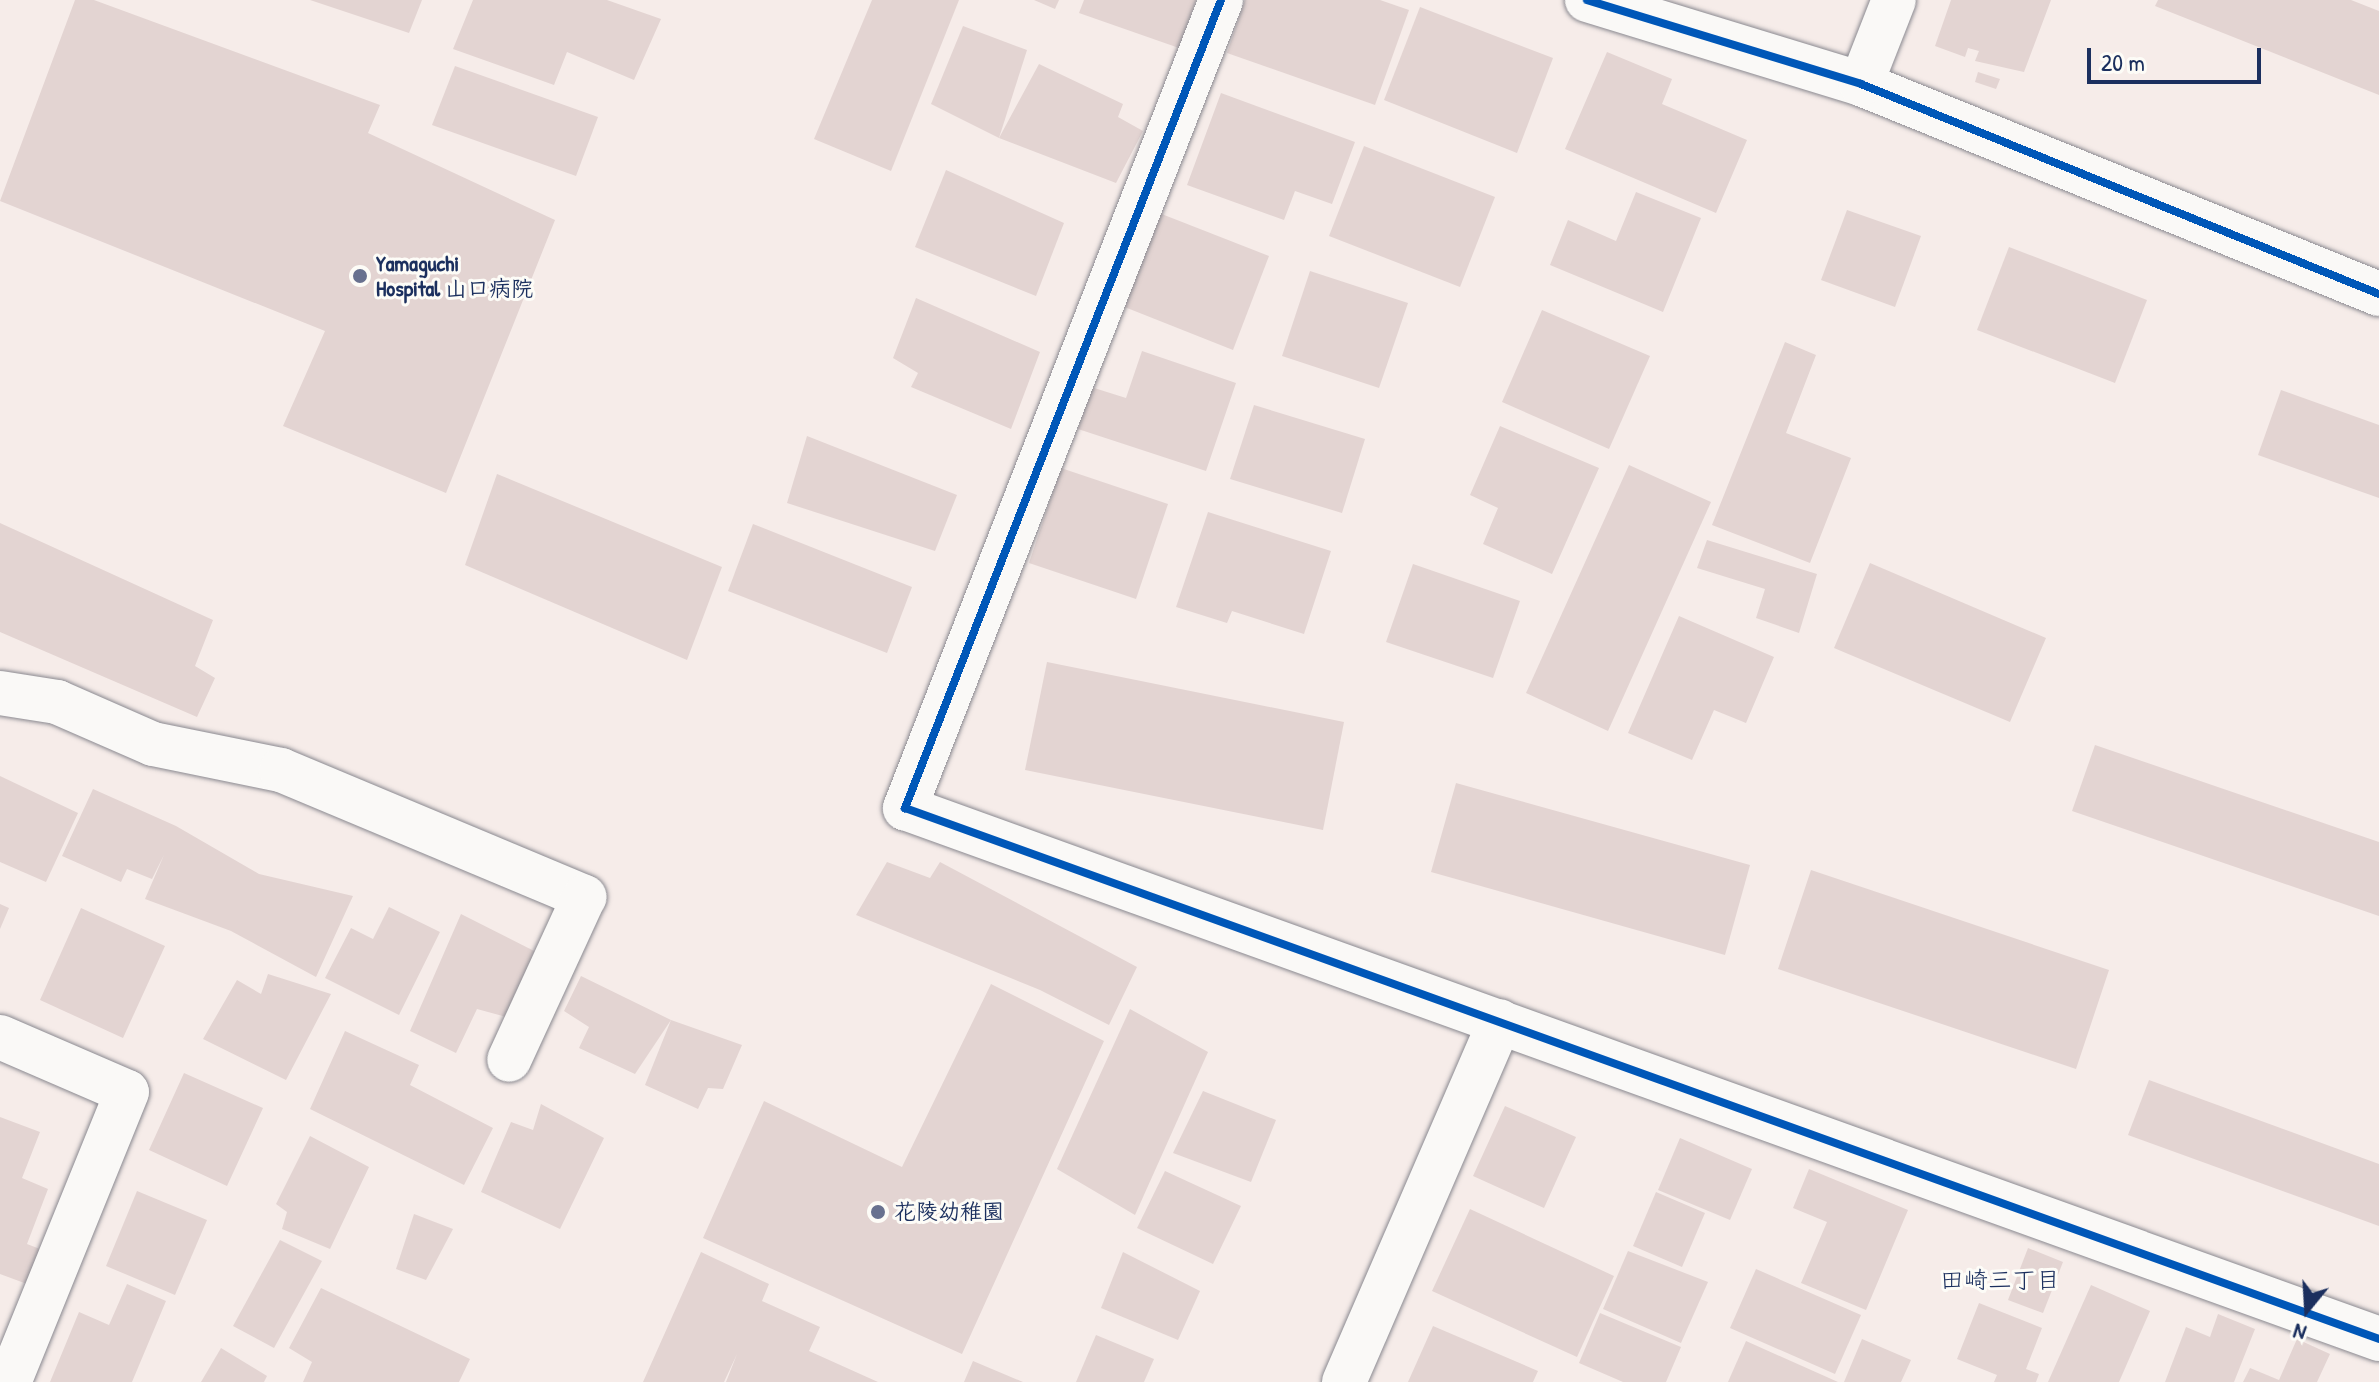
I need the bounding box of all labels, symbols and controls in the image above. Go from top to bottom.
scale bar [2091,32,2265,82]
text: 20 m [2101,46,2145,78]
place label: Yamaguchi Hospital 山口病院 [376,250,533,302]
marker: Yamaguchi Hospital 山口病院 [351,267,369,285]
place label: 花陵幼稚園 [894,1199,1004,1225]
marker: 花陵幼稚園 [869,1203,887,1221]
district label: 田崎三丁目 [1940,1266,2060,1294]
north arrow [2267,1270,2347,1350]
text: N [2289,1317,2310,1349]

